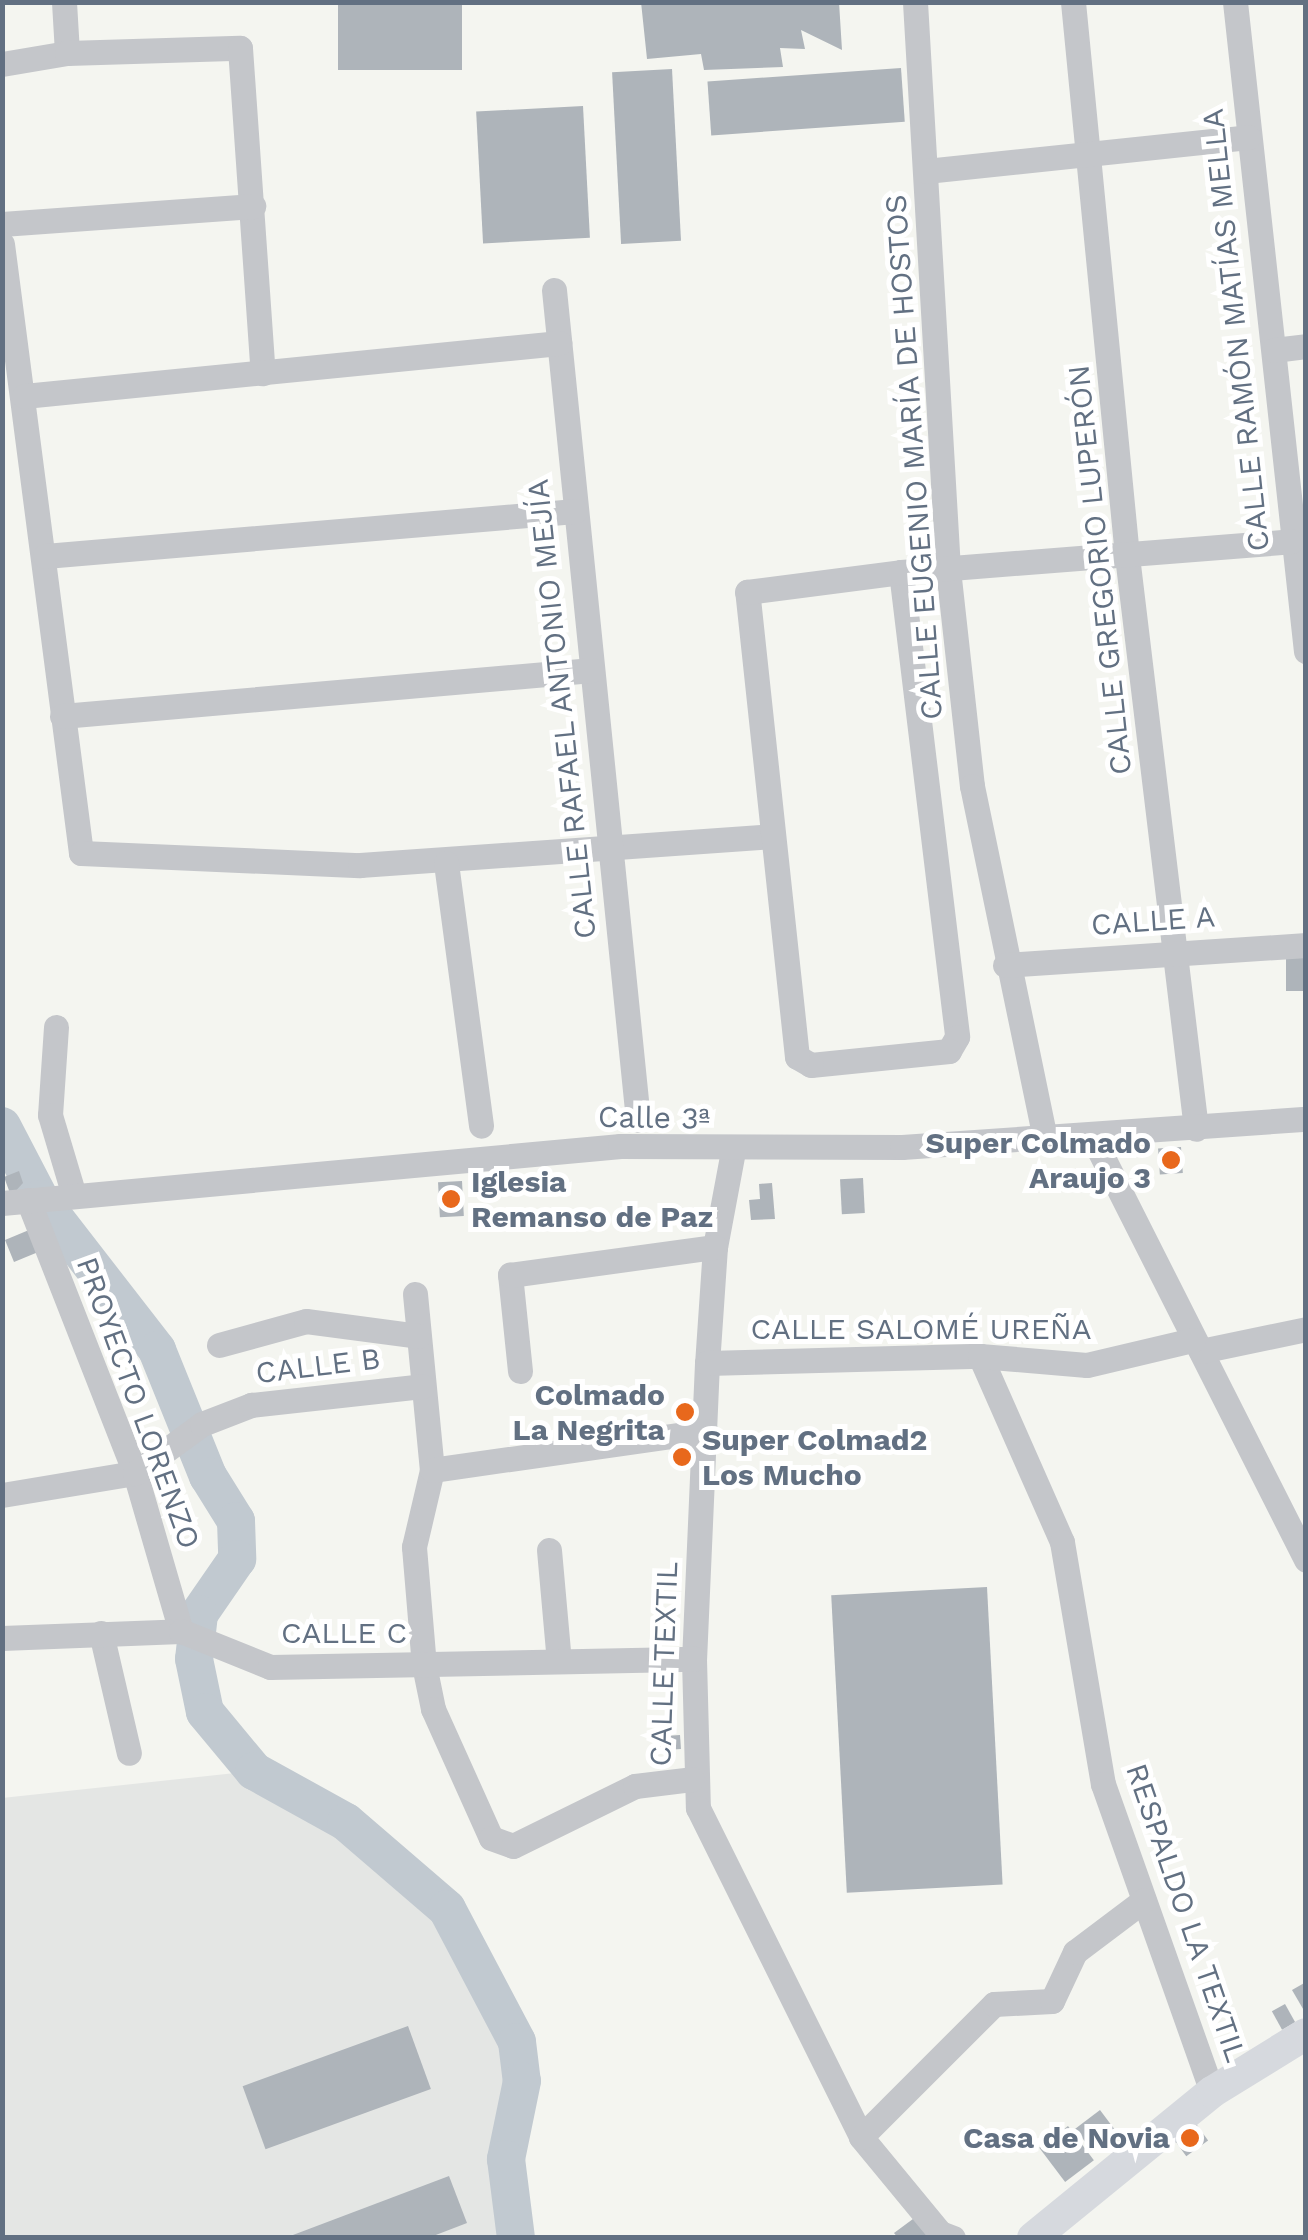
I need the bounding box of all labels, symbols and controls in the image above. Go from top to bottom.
street label: CALLE RAMÓN MATÍAS MELLA [1195,107,1277,553]
street label: CALLE EUGENIO MARÍA DE HOSTOS [878,193,950,721]
street label: CALLE GREGORIO LUPERÓN [1061,363,1139,777]
street label: CALLE RAFAEL ANTONIO MEJÍA [520,476,604,942]
street label: CALLE A [1089,899,1217,943]
street label: Calle 3ª [597,1099,711,1137]
place label: Super Colmado Araujo 3 [925,1125,1151,1196]
marker: Super Colmado Araujo 3 [1160,1149,1182,1171]
place label: Iglesia Remanso de Paz [471,1164,713,1234]
marker: Iglesia Remanso de Paz [440,1188,462,1210]
street label: PROYECTO LORENZO [68,1252,208,1554]
street label: CALLE SALOMÉ UREÑA [750,1311,1092,1347]
street label: CALLE B [254,1341,382,1391]
place label: Colmado La Negrita [512,1377,665,1448]
marker: Colmado La Negrita [674,1401,696,1423]
place label: Super Colmad2 Los Mucho [702,1422,928,1492]
marker: Super Colmad2 Los Mucho [671,1446,693,1468]
street label: CALLE TEXTIL [642,1561,686,1767]
street label: CALLE C [281,1615,407,1651]
street label: RESPALDO LA TEXTIL [1118,1758,1254,2068]
place label: Casa de Novia [963,2120,1170,2156]
marker: Casa de Novia [1179,2127,1201,2149]

